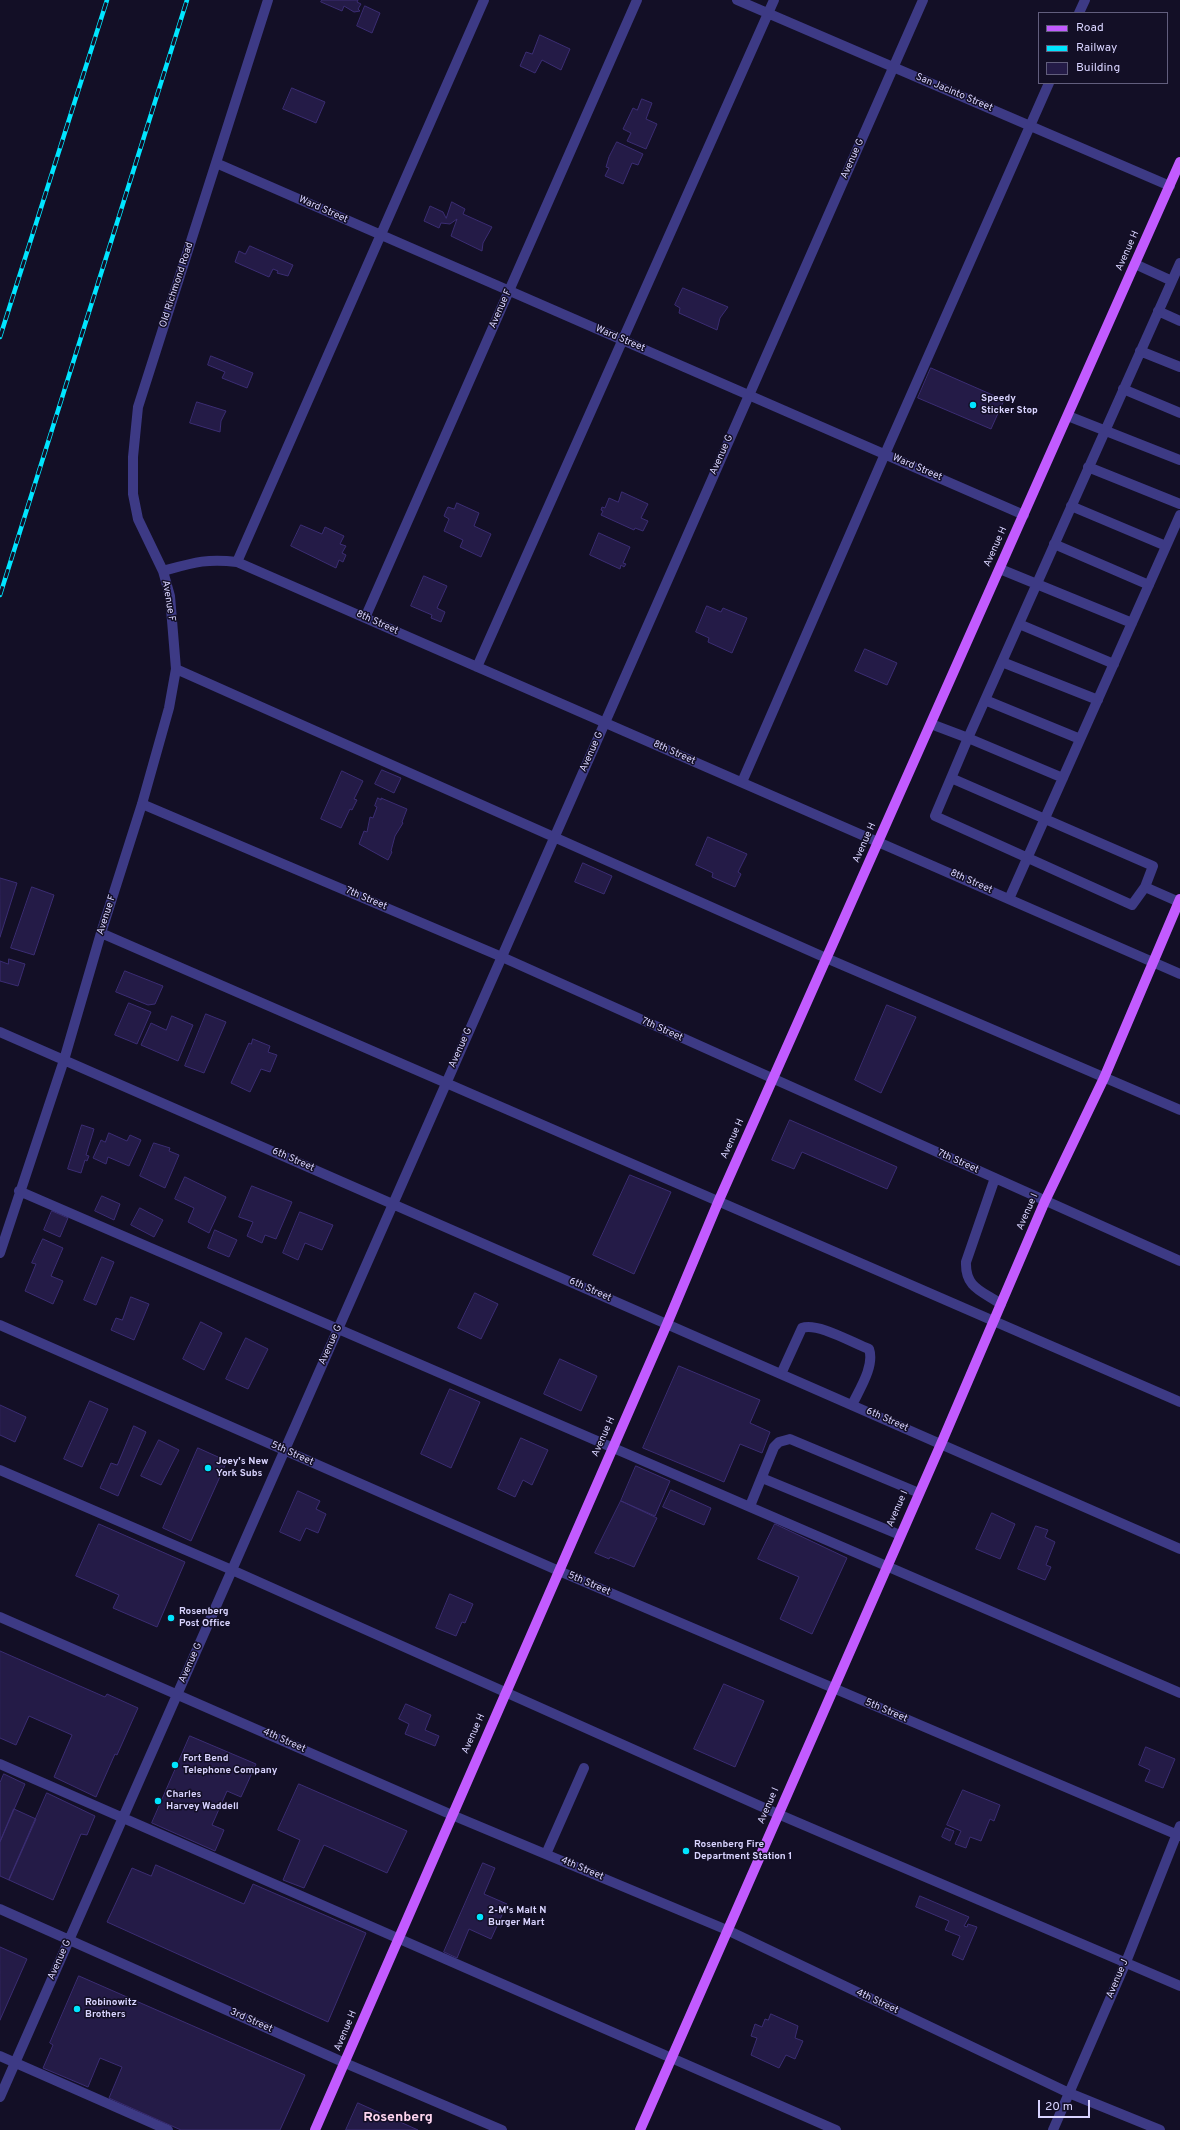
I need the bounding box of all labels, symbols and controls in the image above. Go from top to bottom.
legend [1038,12,1168,84]
text: Road [1076,20,1104,36]
text: Railway [1076,40,1117,56]
text: Building [1076,60,1120,76]
street label: San Jacinto Street [914,71,994,115]
street label: Avenue G [839,137,867,181]
street label: Ward Street [296,194,350,226]
street label: Avenue H [1114,229,1142,273]
street label: Old Richmond Road [158,241,196,329]
street label: Avenue F [487,288,515,330]
street label: Ward Street [593,323,647,355]
place label: Speedy Sticker Stop [981,393,1038,416]
marker: Speedy Sticker Stop [968,400,978,410]
street label: Avenue G [708,433,736,477]
street label: Ward Street [890,452,944,484]
street label: Avenue H [982,525,1010,569]
street label: Avenue F [159,580,177,622]
street label: 8th Street [354,608,400,638]
street label: Avenue G [578,730,606,774]
street label: 8th Street [651,738,697,768]
street label: Avenue H [851,821,879,865]
street label: 8th Street [948,867,994,897]
street label: 7th Street [343,885,389,913]
street label: Avenue F [95,893,119,937]
street label: 7th Street [639,1016,685,1044]
street label: Avenue G [447,1026,475,1070]
street label: Avenue H [719,1117,747,1161]
street label: 6th Street [270,1145,316,1175]
street label: 7th Street [935,1148,981,1176]
street label: Avenue I [1015,1192,1041,1232]
street label: 6th Street [567,1275,613,1305]
street label: Avenue G [317,1323,345,1367]
street label: 6th Street [864,1405,910,1435]
street label: Avenue H [590,1415,618,1459]
street label: 5th Street [269,1439,315,1469]
place label: Joey's New York Subs [216,1456,268,1480]
marker: Joey's New York Subs [203,1463,213,1473]
street label: Avenue I [885,1489,911,1529]
street label: 5th Street [566,1570,612,1598]
place label: Rosenberg Post Office [179,1606,230,1630]
marker: Rosenberg Post Office [166,1613,176,1623]
street label: Avenue G [177,1641,205,1685]
street label: 5th Street [863,1697,909,1725]
street label: Avenue H [460,1712,488,1756]
street label: 4th Street [261,1726,307,1756]
place label: Fort Bend Telephone Company [183,1753,277,1776]
marker: Fort Bend Telephone Company [170,1760,180,1770]
street label: Avenue I [756,1786,782,1826]
place label: Charles Harvey Waddell [166,1789,239,1812]
marker: Charles Harvey Waddell [153,1796,163,1806]
place label: Rosenberg Fire Department Station 1 [694,1839,792,1862]
marker: Rosenberg Fire Department Station 1 [681,1846,691,1856]
street label: 4th Street [559,1855,605,1883]
place label: 2-M's Malt N Burger Mart [488,1905,546,1928]
marker: 2-M's Malt N Burger Mart [475,1912,485,1922]
street label: Avenue G [46,1938,74,1982]
street label: Avenue J [1104,1958,1132,2000]
street label: 4th Street [854,1987,900,2017]
place label: Robinowitz Brothers [85,1997,137,2020]
marker: Robinowitz Brothers [72,2004,82,2014]
street label: 3rd Street [228,2006,274,2036]
street label: Avenue H [332,2009,360,2053]
scale bar [1040,2092,1092,2118]
text: 20 m [1045,2099,1073,2115]
district label: Rosenberg [363,2110,433,2126]

